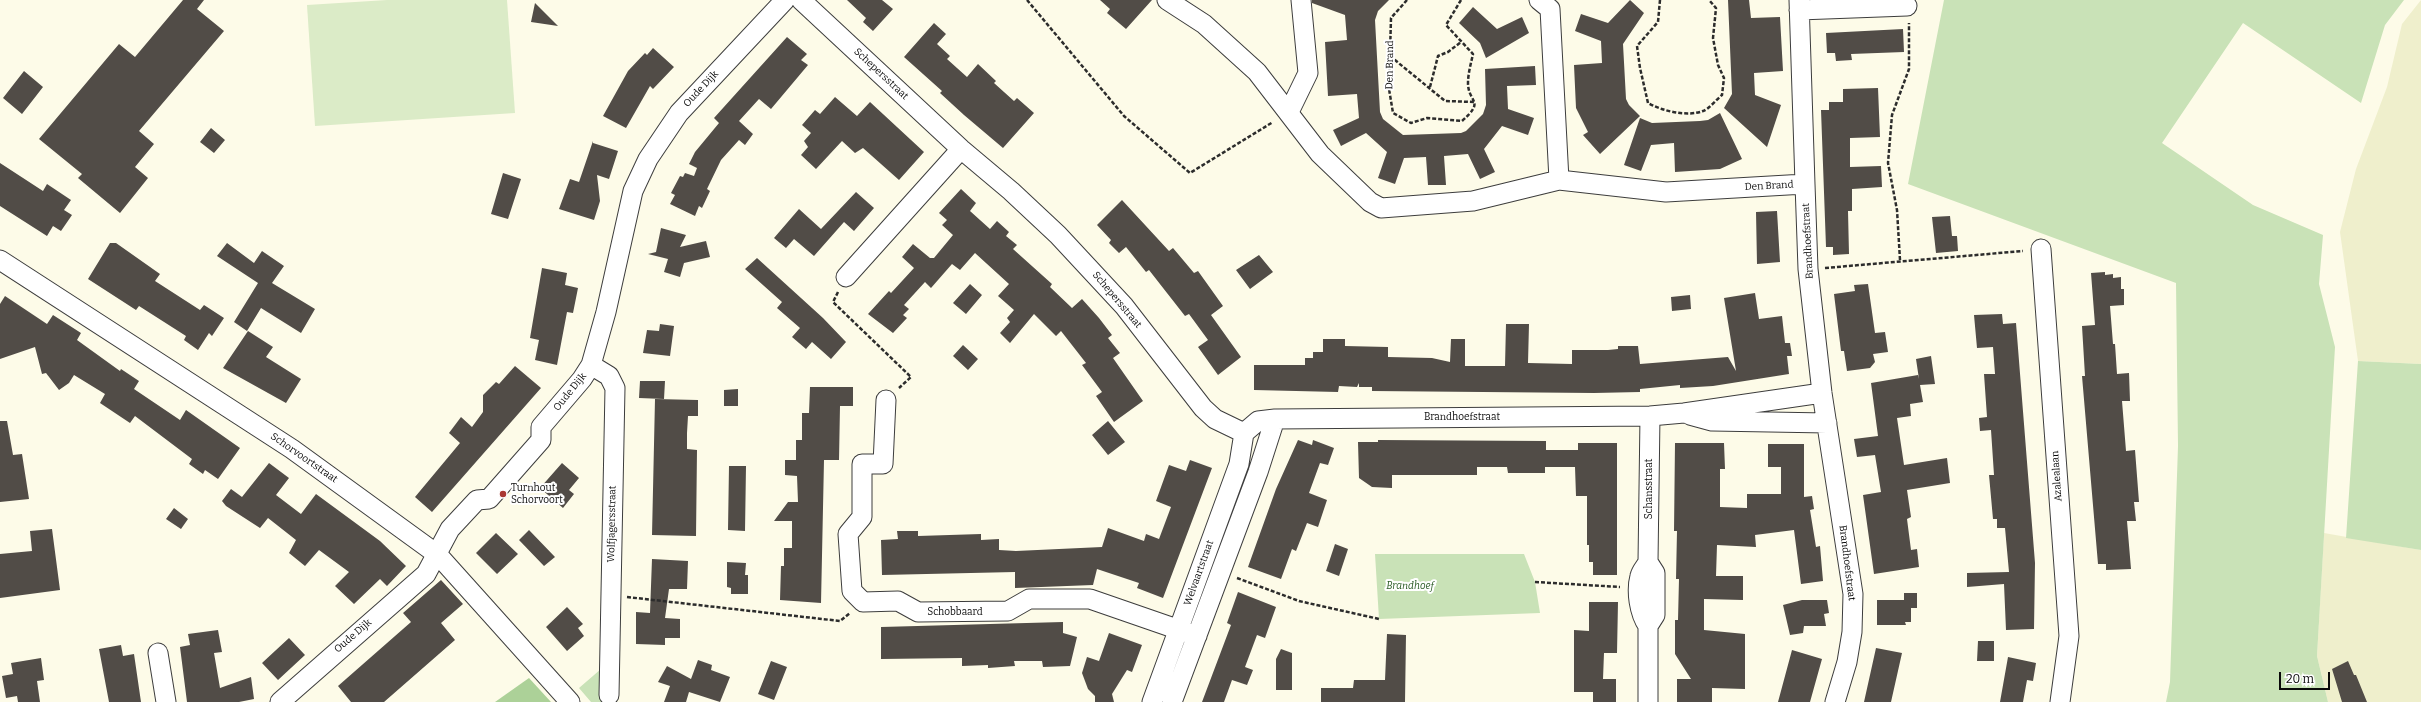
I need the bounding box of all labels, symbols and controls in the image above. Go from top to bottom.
street label: Den Brand [1384,40,1396,90]
street label: Schepersstraat [851,46,911,102]
street label: Oude Dijk [681,68,721,110]
street label: Den Brand [1744,179,1794,193]
street label: Brandhoefstraat [1800,203,1816,279]
street label: Schepersstraat [1090,269,1144,331]
street label: Oude Dijk [551,371,589,413]
street label: Brandhoefstraat [1424,411,1500,423]
street label: Schorvoortstraat [268,430,340,486]
street label: Azalealaan [2049,450,2065,502]
street label: Schansstraat [1643,459,1655,519]
place label: Turnhout Schorvoort [511,482,563,506]
street label: Wolfjagersstraat [605,485,619,563]
marker: Turnhout Schorvoort [498,489,508,499]
street label: Brandhoefstraat [1836,525,1858,601]
street label: Welvaartstraat [1182,539,1216,607]
park label: Brandhoef [1386,580,1434,592]
street label: Schobbaard [927,606,983,618]
street label: Oude Dijk [332,617,374,655]
scale bar [2281,664,2332,690]
text: 20 m [2286,672,2314,686]

